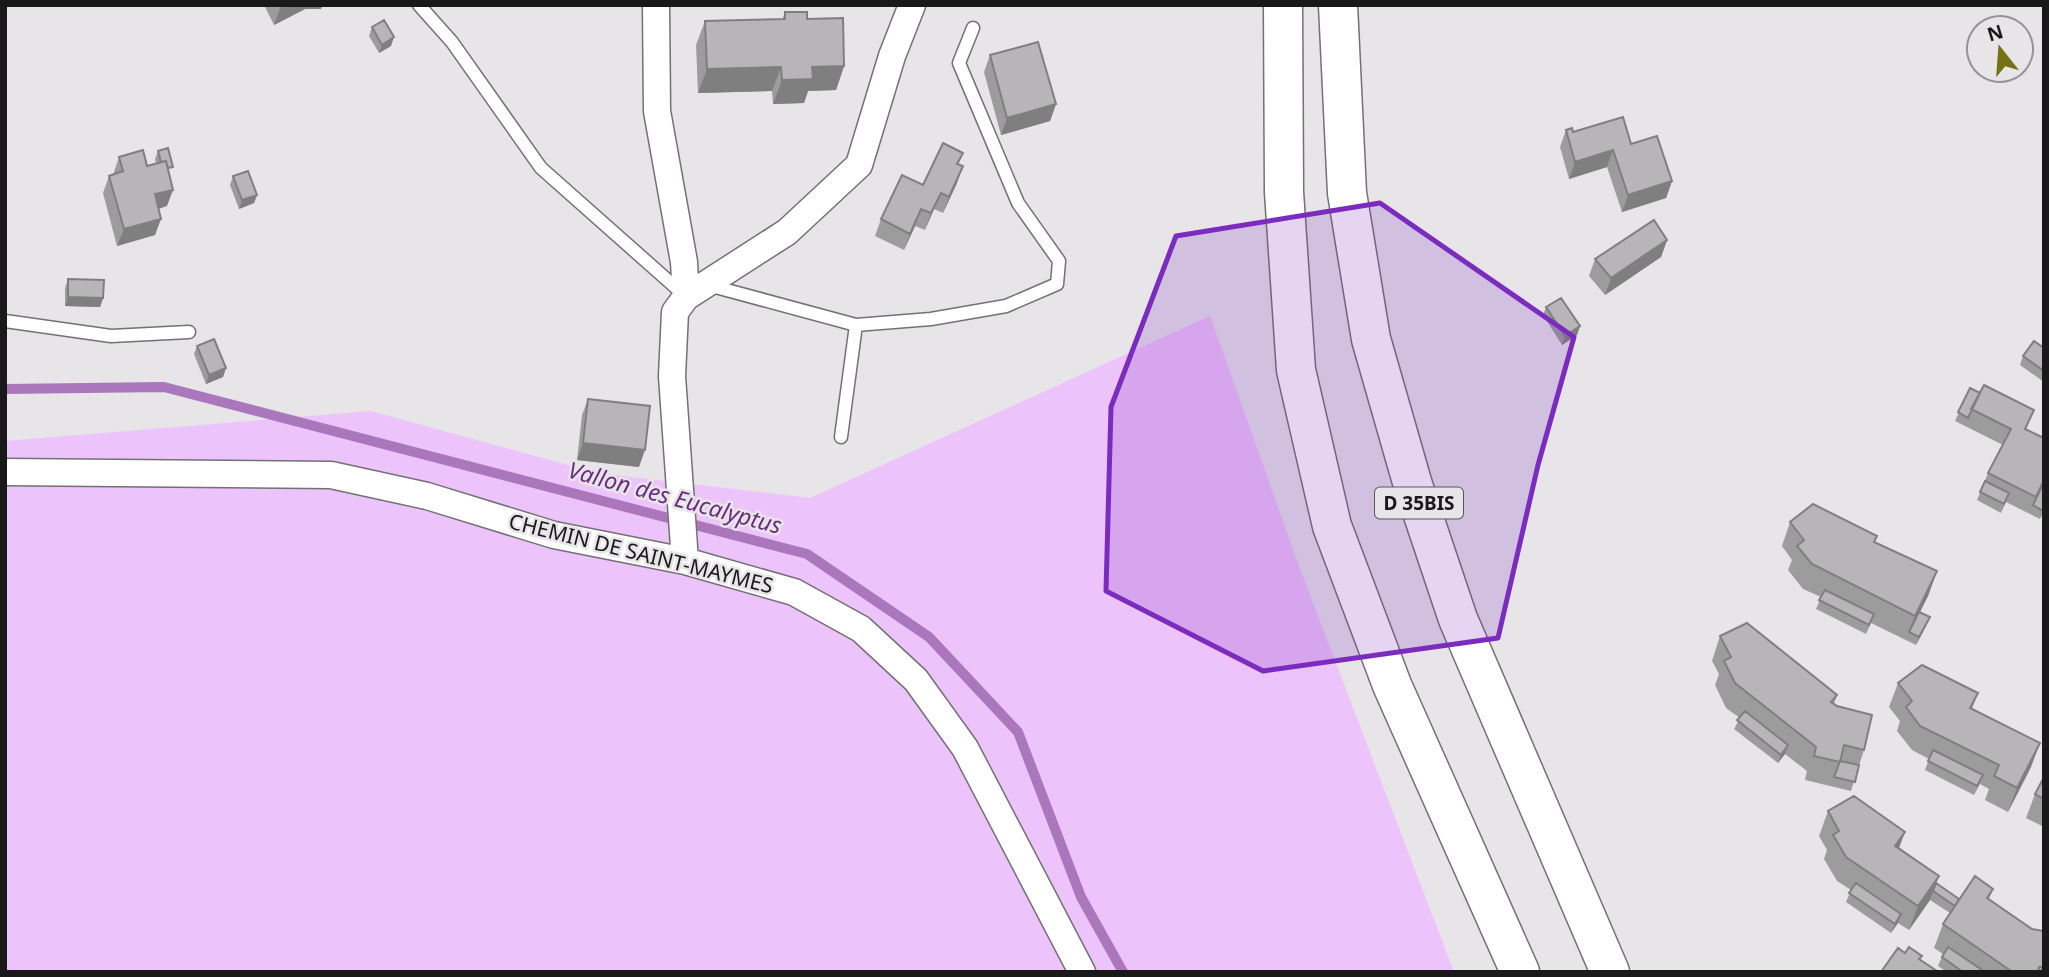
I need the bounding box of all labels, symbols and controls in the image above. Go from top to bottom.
north arrow [1965,14,2035,84]
text: N [1984,18,2006,47]
water label: Vallon des Eucalyptus [565,453,786,541]
road number: D 35BIS [1375,488,1463,518]
street label: CHEMIN DE SAINT-MAYMES [506,507,776,599]

